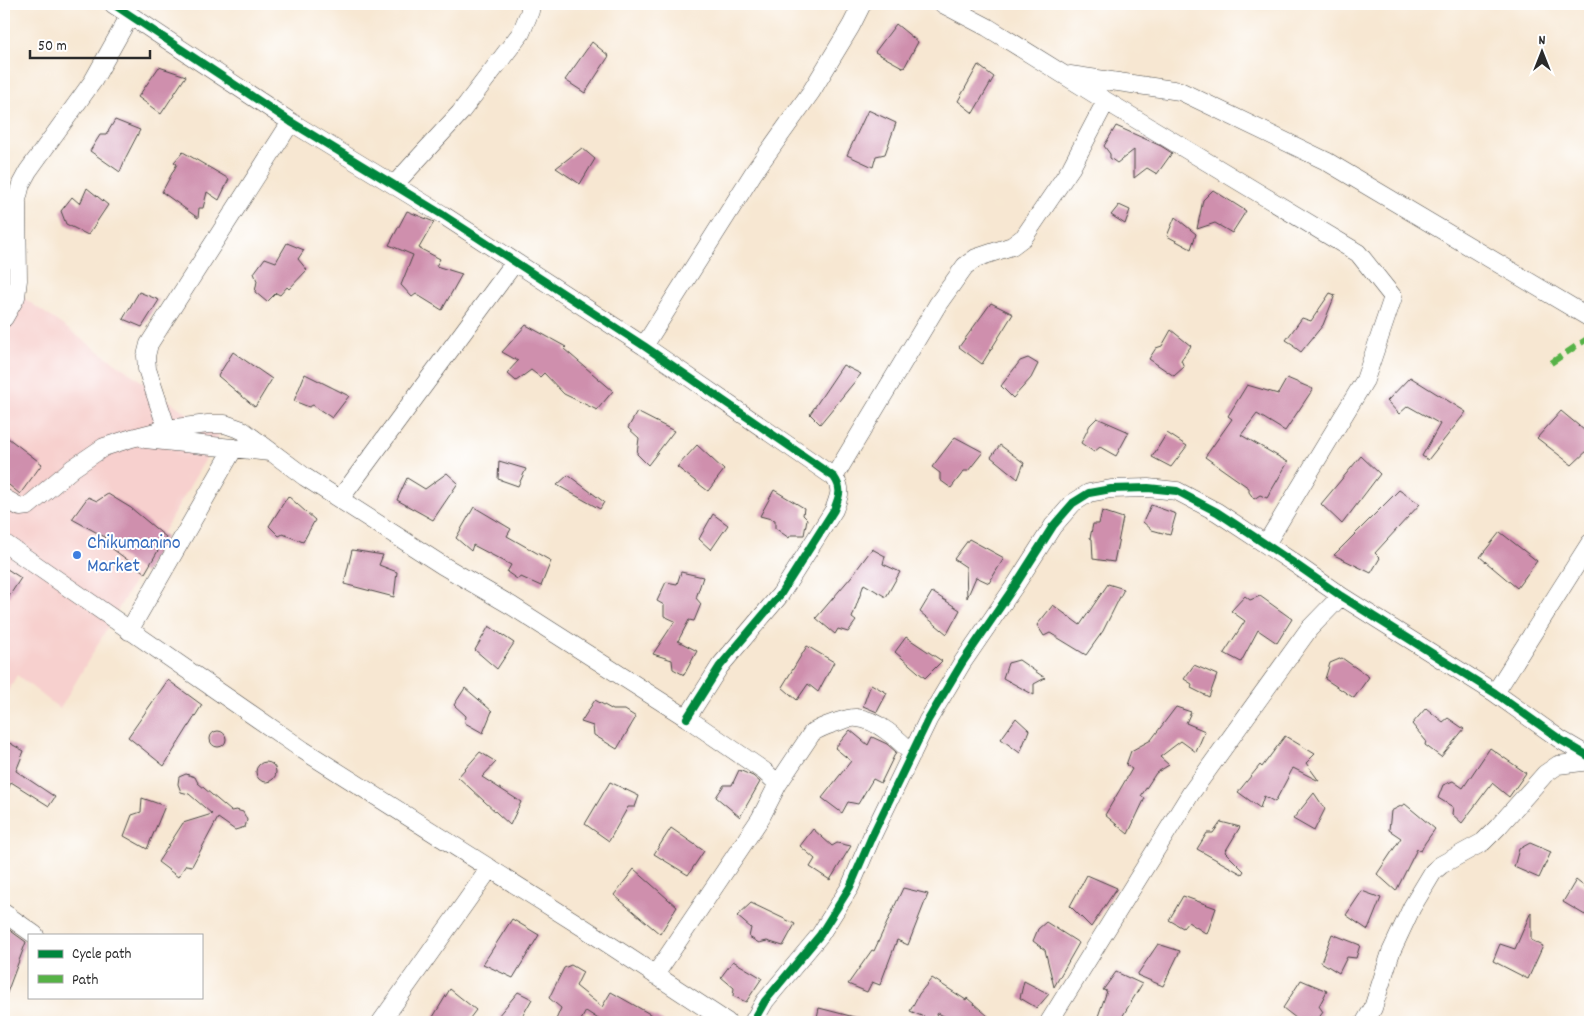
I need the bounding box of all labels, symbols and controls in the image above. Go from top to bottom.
scale bar [30,28,150,60]
north arrow [1516,28,1566,78]
text: N [1539,31,1546,51]
text: 50 m [38,36,67,58]
place label: Chikumanino Market [87,530,181,581]
marker: Chikumanino Market [71,549,83,561]
legend [28,934,202,998]
text: Cycle path [72,944,132,966]
text: Path [72,970,98,992]

